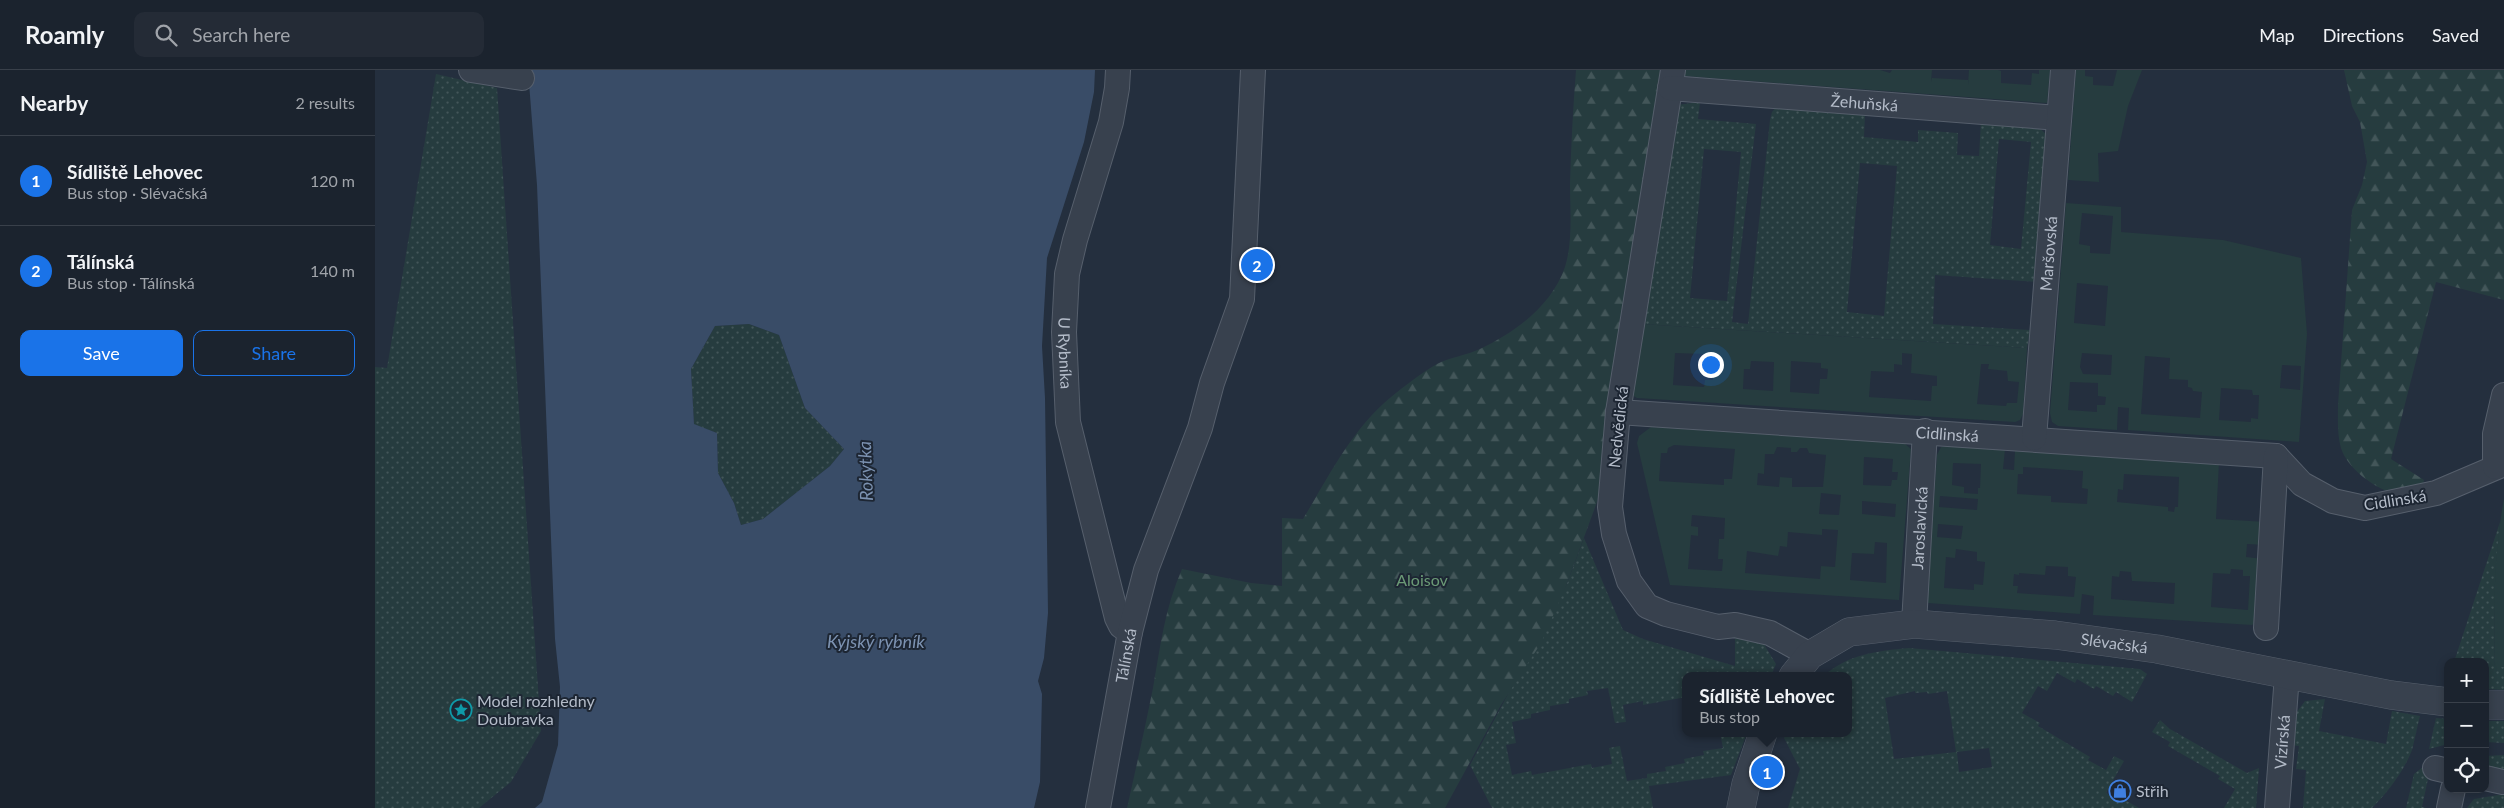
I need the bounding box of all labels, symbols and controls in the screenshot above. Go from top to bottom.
search box [134,12,484,57]
text: Roamly [25,20,104,49]
icon: search [152,21,180,49]
text: Search here [192,23,290,46]
text: Map [2259,24,2295,46]
text: Directions [2323,24,2404,46]
text: Saved [2432,24,2479,46]
text: Nearby [20,90,88,115]
street label: Žehuňská [1830,90,1899,115]
text: 2 results [295,93,355,112]
text: Sídliště Lehovec [67,160,203,183]
text: 1 [31,171,41,190]
text: 120 m [310,171,355,190]
text: Bus stop · Slévačská [67,183,207,202]
street label: Maršovská [2036,215,2060,292]
pin: 2 [1241,246,1273,284]
text: Tálínská [67,250,134,273]
text: 2 [31,261,41,280]
text: 140 m [310,261,355,280]
text: Bus stop · Tálínská [67,273,195,292]
street label: U Rybníka [1055,317,1077,389]
button: Save [20,330,183,376]
button: Share [193,330,355,376]
your location [1698,352,1724,378]
street label: Nedvědická [1604,385,1631,469]
street label: Cidlinská [1915,422,1979,445]
water label: Rokytka [853,441,877,501]
street label: Cidlinská [2362,485,2428,514]
street label: Jaroslavická [1907,486,1931,570]
park label: Aloisov [1396,570,1448,589]
street label: Tálínská [1111,627,1140,684]
street label: Slévačská [2080,629,2149,657]
water label: Kyjský rybník [827,630,925,652]
map controls [2444,658,2489,793]
button: + [2444,658,2489,703]
popup [1682,672,1852,737]
text: Sídliště Lehovec [1699,684,1835,707]
place label: Model rozhledny Doubravka [477,691,595,728]
place icon: Model rozhledny Doubravka [449,698,473,722]
button: − [2444,703,2489,748]
text: Bus stop [1699,707,1760,726]
street label: Vizírská [2270,714,2293,770]
button: locate [2444,748,2489,793]
pin: 1 [1751,753,1783,791]
shop icon: Střih [2108,779,2132,803]
place label: Střih [2136,781,2169,800]

